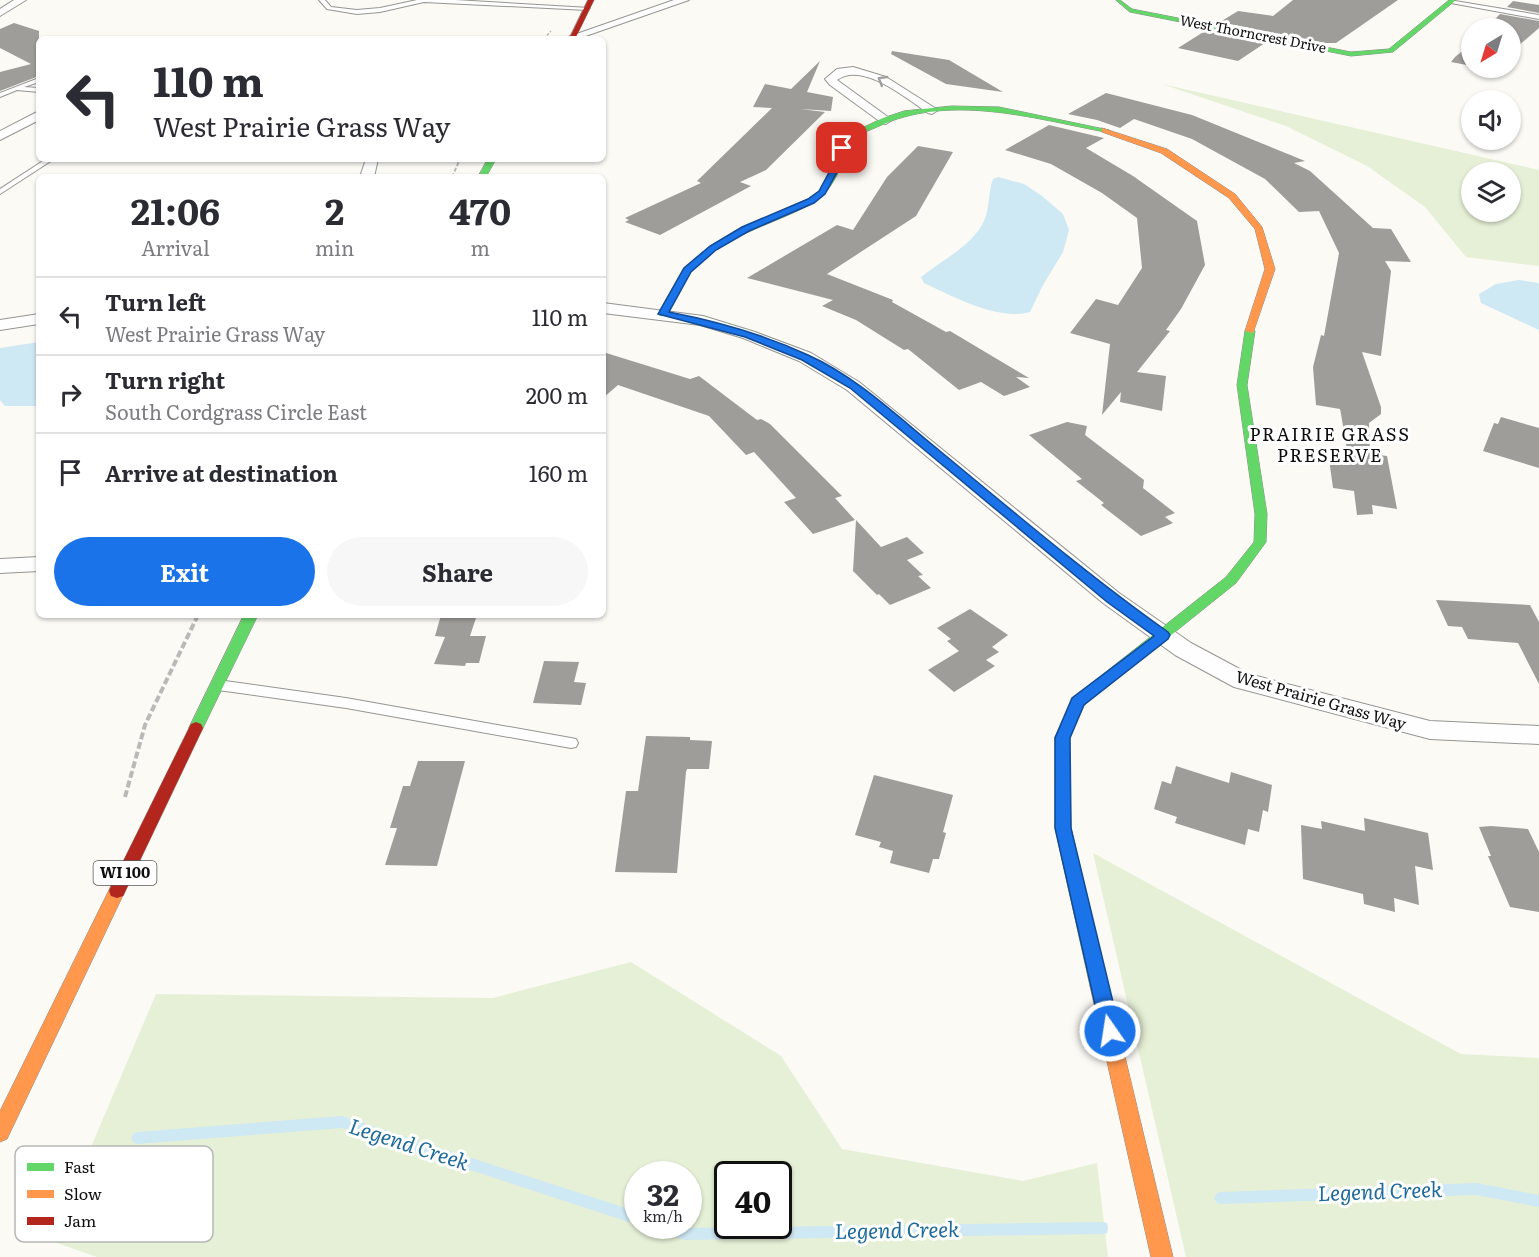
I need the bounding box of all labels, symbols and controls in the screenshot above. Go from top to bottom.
street label: West Thorncrest Drive [1178,9,1328,57]
north arrow [1461,18,1521,78]
map controls [1461,18,1521,222]
text: 110 m [153,48,264,110]
icon: left [54,60,132,138]
one-way arrow [878,76,888,87]
button: sound [1461,90,1521,150]
text: West Prairie Grass Way [153,105,451,145]
pin [816,122,867,173]
icon: arrive [825,131,858,164]
button: layers [1461,162,1521,222]
text: 21:06 [131,183,220,236]
text: 2 [325,183,344,236]
text: 470 [449,183,511,236]
text: Arrival [141,232,210,262]
text: min [315,232,354,262]
text: m [470,232,490,262]
text: Turn left [105,285,206,318]
icon: left [54,300,87,333]
text: 110 m [532,300,588,333]
text: West Prairie Grass Way [105,318,325,348]
text: Turn right [105,363,225,396]
icon: right [54,378,87,411]
text: 200 m [526,378,588,411]
text: South Cordgrass Circle East [105,396,367,426]
district label: PRAIRIE GRASS PRESERVE [1250,420,1410,468]
icon: arrive [54,456,87,489]
text: Arrive at destination [105,456,338,489]
text: 160 m [529,456,588,489]
button: Exit [54,537,315,606]
button: Share [327,537,588,606]
street label: West Prairie Grass Way [1233,663,1410,735]
road number: WI 100 [94,861,156,885]
position arrow [1078,999,1142,1063]
water label: Legend Creek [346,1109,474,1177]
legend [15,1146,213,1242]
text: Fast [64,1154,96,1178]
speed limit sign: 40 [714,1161,792,1239]
text: 32 [647,1171,679,1215]
water label: Legend Creek [1317,1172,1443,1207]
text: Slow [64,1181,102,1205]
text: km/h [643,1204,683,1227]
text: Jam [64,1208,97,1232]
water label: Legend Creek [834,1212,960,1245]

